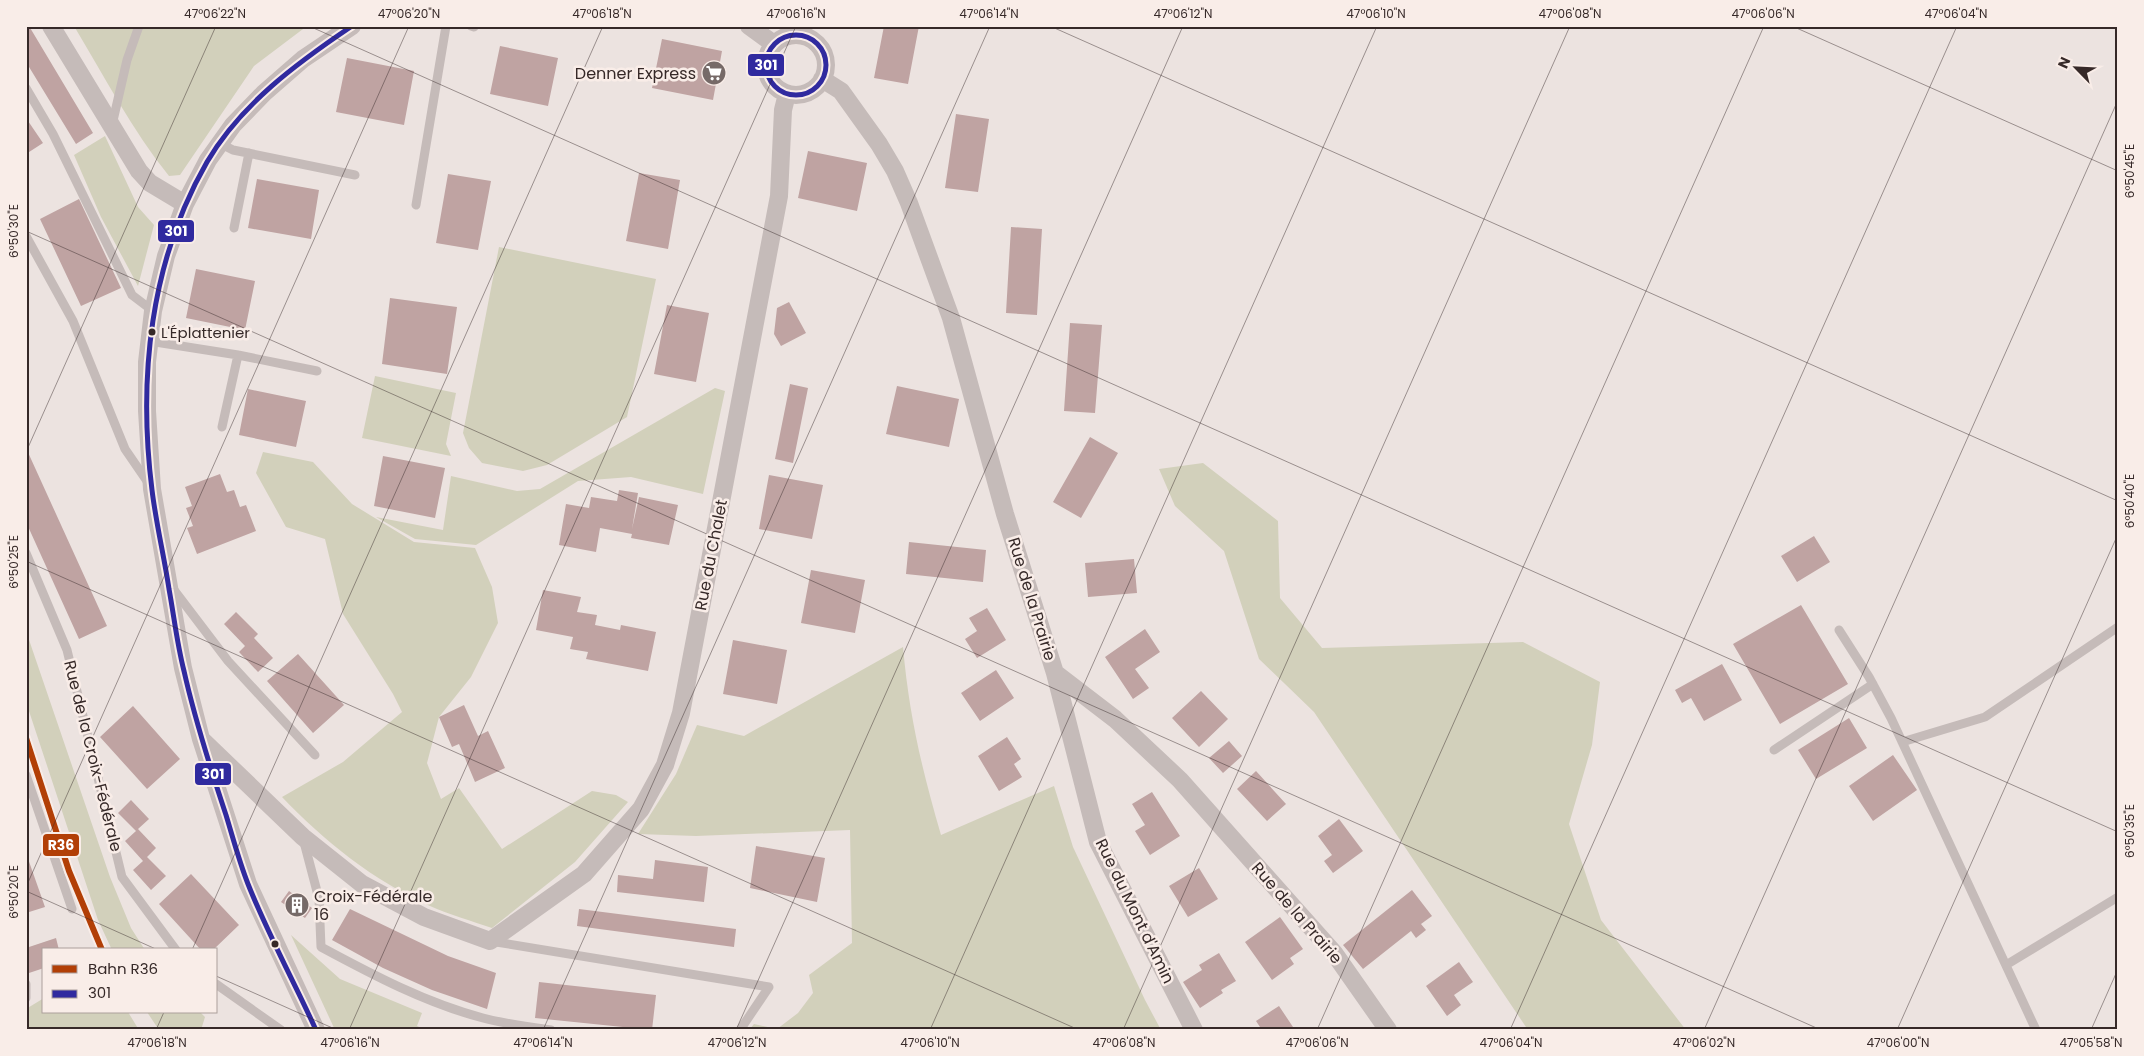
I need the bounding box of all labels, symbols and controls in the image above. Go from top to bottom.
text: 47°06'22"N [184,5,246,22]
text: 47°06'20"N [378,5,440,22]
text: 47°06'18"N [572,5,632,22]
text: 47°06'16"N [766,5,826,22]
text: 47°06'14"N [959,5,1019,22]
text: 47°06'12"N [1154,5,1212,22]
text: 47°06'10"N [1346,5,1406,22]
text: 47°06'08"N [1538,5,1602,22]
text: 47°06'06"N [1731,5,1795,22]
text: 47°06'04"N [1924,5,1988,22]
north arrow [2052,42,2102,92]
line badge: 301 [747,53,785,77]
text: N [2053,54,2075,72]
text: 301 [755,55,777,75]
supermarket icon: Denner Express [701,60,727,86]
place label: Denner Express [575,62,696,85]
text: 6°50'45"E [2121,144,2138,198]
text: 6°50'30"E [5,204,22,258]
line badge: 301 [157,219,195,243]
text: 301 [165,221,187,241]
place label: L'Éplattenier [161,322,250,343]
marker: L'Éplattenier [147,327,157,337]
text: 6°50'40"E [2121,474,2138,528]
street label: Rue du Chalet [689,497,733,612]
street label: Rue de la Prairie [1002,534,1062,664]
text: 6°50'25"E [5,535,22,589]
street label: Rue de la Croix-Fédérale [58,658,128,854]
line badge: 301 [194,762,232,786]
text: 301 [202,764,224,784]
text: 6°50'35"E [2121,804,2138,858]
line badge: R36 [42,833,80,857]
text: R36 [48,835,74,855]
street label: Rue du Mont d'Amin [1090,835,1180,987]
street label: Rue de la Prairie [1246,857,1348,969]
text: 6°50'20"E [5,865,22,919]
place label: Croix-Fédérale 16 [314,885,432,926]
building icon: Croix-Fédérale 16 [284,892,310,918]
unlabelled marker [270,939,280,949]
legend [42,948,218,1014]
text: Bahn R36 [88,958,158,979]
text: 301 [88,982,111,1003]
text: 47°06'18"N [127,1034,187,1051]
text: 47°06'16"N [320,1034,380,1051]
text: 47°06'14"N [513,1034,573,1051]
text: 47°06'12"N [708,1034,766,1051]
text: 47°06'10"N [900,1034,960,1051]
text: 47°06'08"N [1092,1034,1156,1051]
text: 47°06'06"N [1285,1034,1349,1051]
text: 47°06'04"N [1479,1034,1543,1051]
text: 47°06'02"N [1673,1034,1735,1051]
text: 47°06'00"N [1866,1034,1930,1051]
text: 47°05'58"N [2059,1034,2123,1051]

